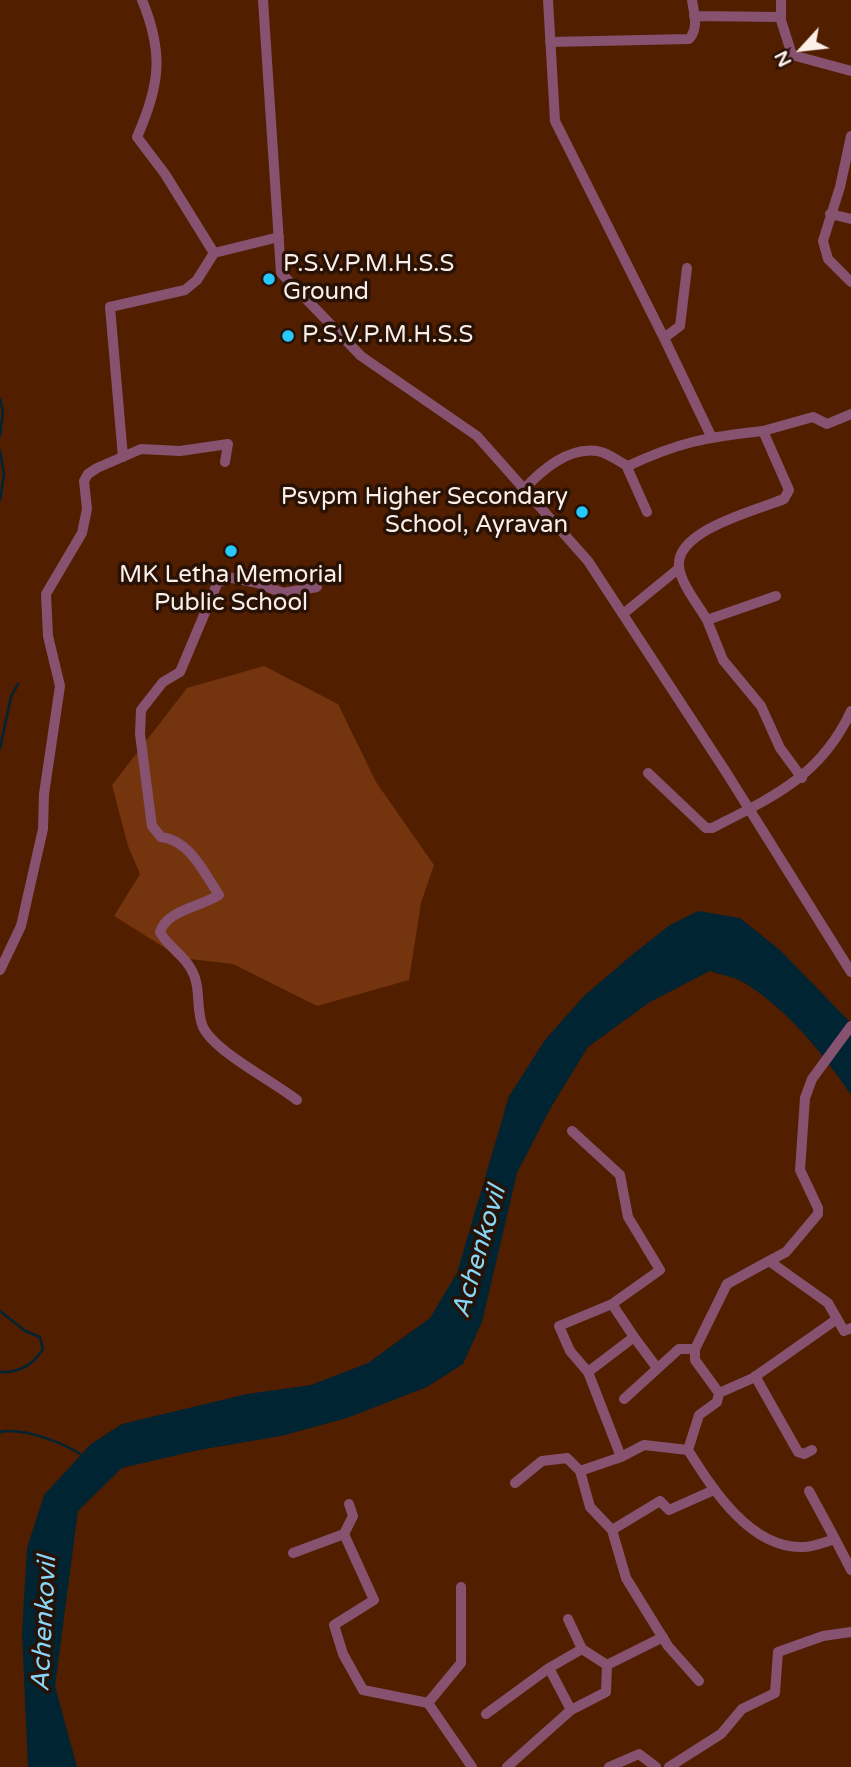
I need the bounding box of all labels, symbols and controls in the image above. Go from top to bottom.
north arrow [767,14,837,84]
text: N [770,47,797,70]
place label: P.S.V.P.M.H.S.S Ground [283,251,454,307]
marker: P.S.V.P.M.H.S.S Ground [261,271,277,287]
place label: P.S.V.P.M.H.S.S [302,322,473,350]
marker: P.S.V.P.M.H.S.S [280,328,296,344]
place label: Psvpm Higher Secondary School, Ayravan [281,484,568,540]
marker: Psvpm Higher Secondary School, Ayravan [574,504,590,520]
marker: MK Letha Memorial Public School [223,543,239,559]
place label: MK Letha Memorial Public School [119,562,343,618]
water label: Achenkovil [446,1183,514,1321]
water label: Achenkovil [26,1555,64,1693]

